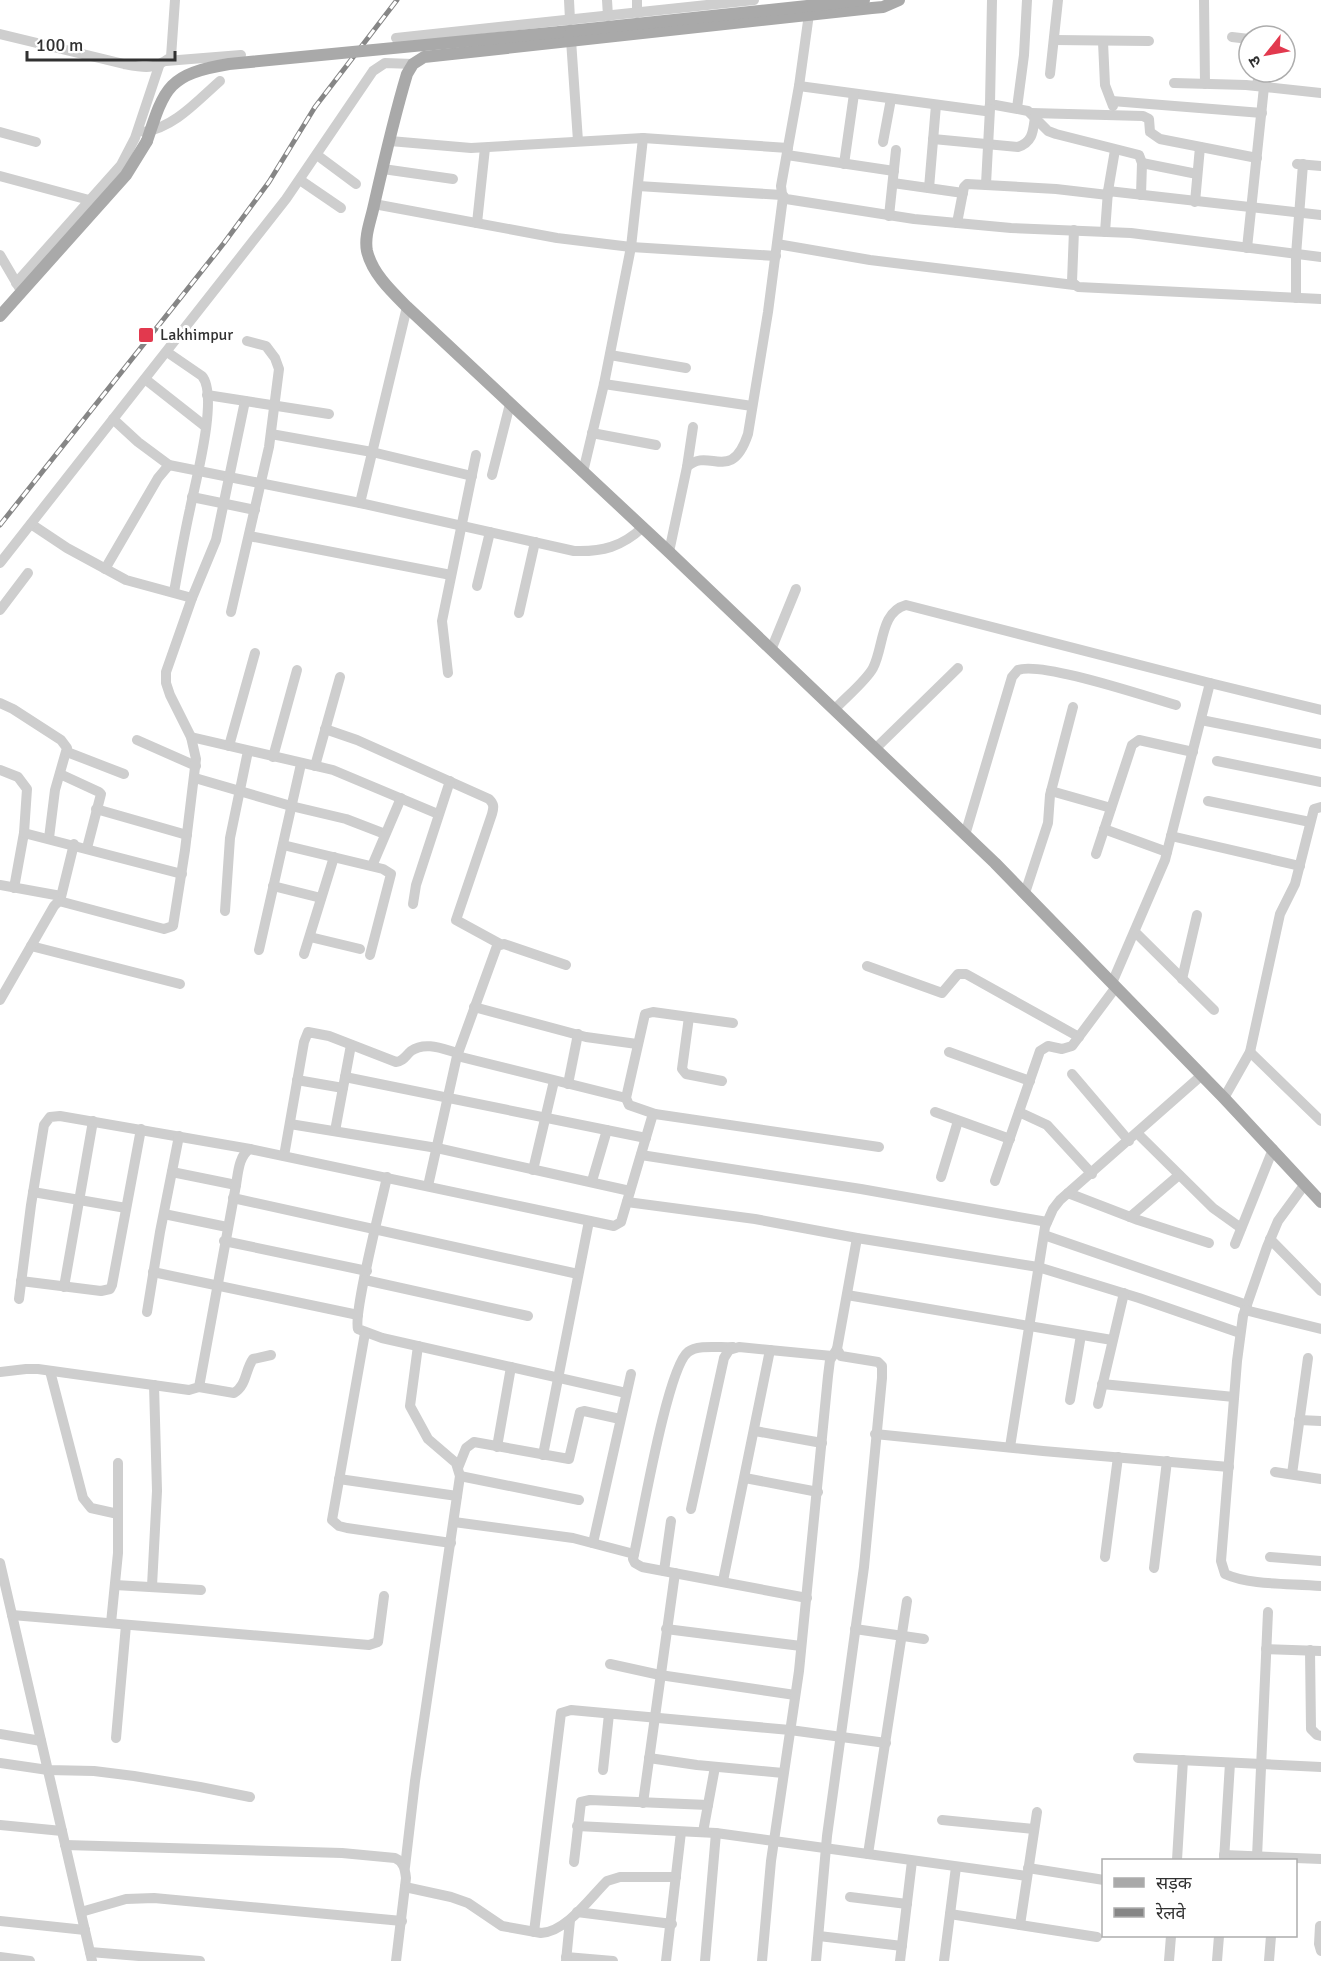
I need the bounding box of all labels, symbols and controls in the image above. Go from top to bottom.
scale bar [27,24,176,62]
north arrow [1237,24,1297,84]
text: 100 m [36,34,83,56]
text: उ [1244,52,1266,70]
place label: Lakhimpur [160,325,233,345]
marker: Lakhimpur [137,326,155,344]
legend [1102,1859,1297,1937]
text: सड़क [1156,1872,1193,1894]
text: रेलवे [1155,1902,1187,1924]

